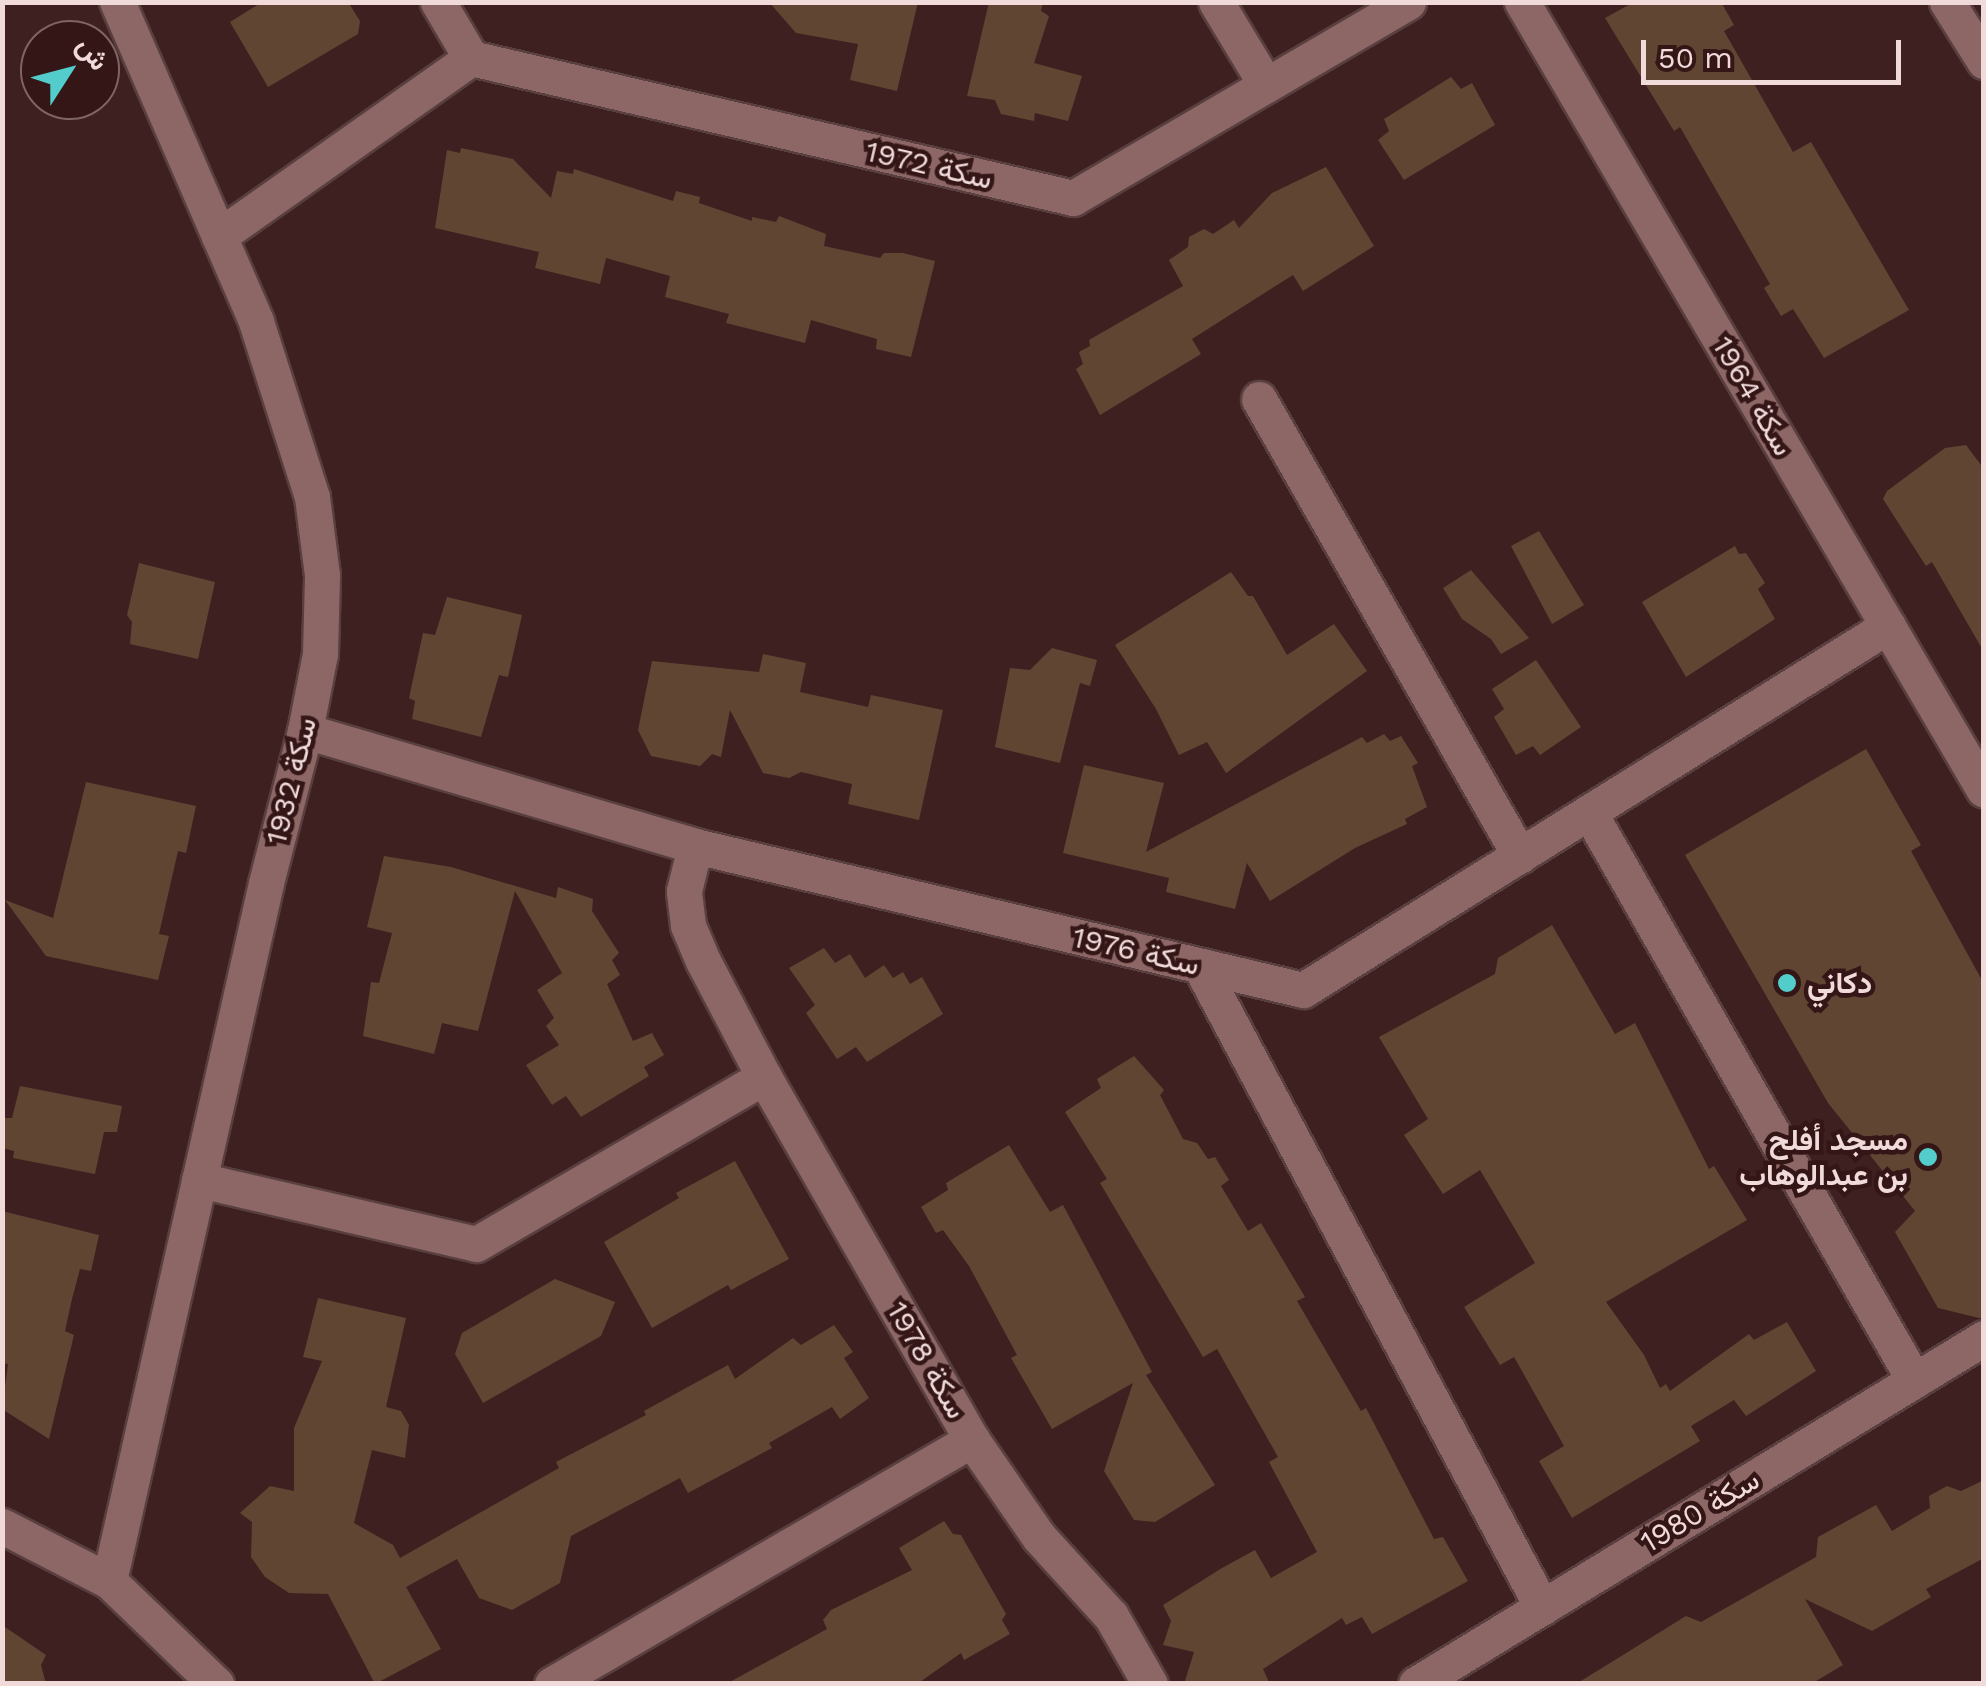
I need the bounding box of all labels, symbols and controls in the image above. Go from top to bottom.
north arrow [20,20,120,120]
scale bar [1646,20,1906,82]
text: ش [70,30,116,77]
text: 50 m [1658,40,1733,75]
street label: سكة 1972 [862,133,996,197]
street label: سكة 1964 [1705,330,1801,462]
street label: سكة 1932 [258,714,324,848]
street label: سكة 1976 [1069,919,1203,983]
place label: دكاني [1807,965,1872,1001]
marker: دكاني [1776,972,1798,994]
place label: مسجد أفلح بن عبدالوهاب [1739,1122,1908,1192]
marker: مسجد أفلح بن عبدالوهاب [1917,1146,1939,1168]
street label: سكة 1978 [879,1295,975,1425]
street label: سكة 1980 [1634,1462,1766,1560]

